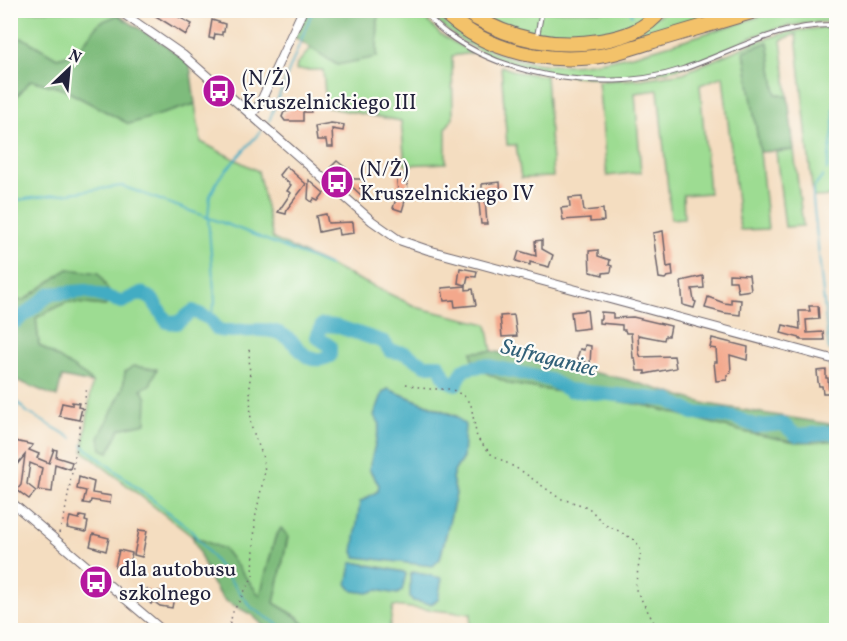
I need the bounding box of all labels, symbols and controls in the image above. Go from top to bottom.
north arrow [39,39,99,99]
text: N [65,45,85,70]
place label: (N/Ż) Kruszelnickiego III [242,65,416,118]
bus stop icon: (N/Ż) Kruszelnickiego III [201,73,237,109]
place label: (N/Ż) Kruszelnickiego IV [360,156,534,209]
bus stop icon: (N/Ż) Kruszelnickiego IV [319,164,355,200]
water label: Sufraganiec [497,332,601,386]
place label: dla autobusu szkolnego [119,556,236,609]
bus stop icon: dla autobusu szkolnego [78,564,114,600]

